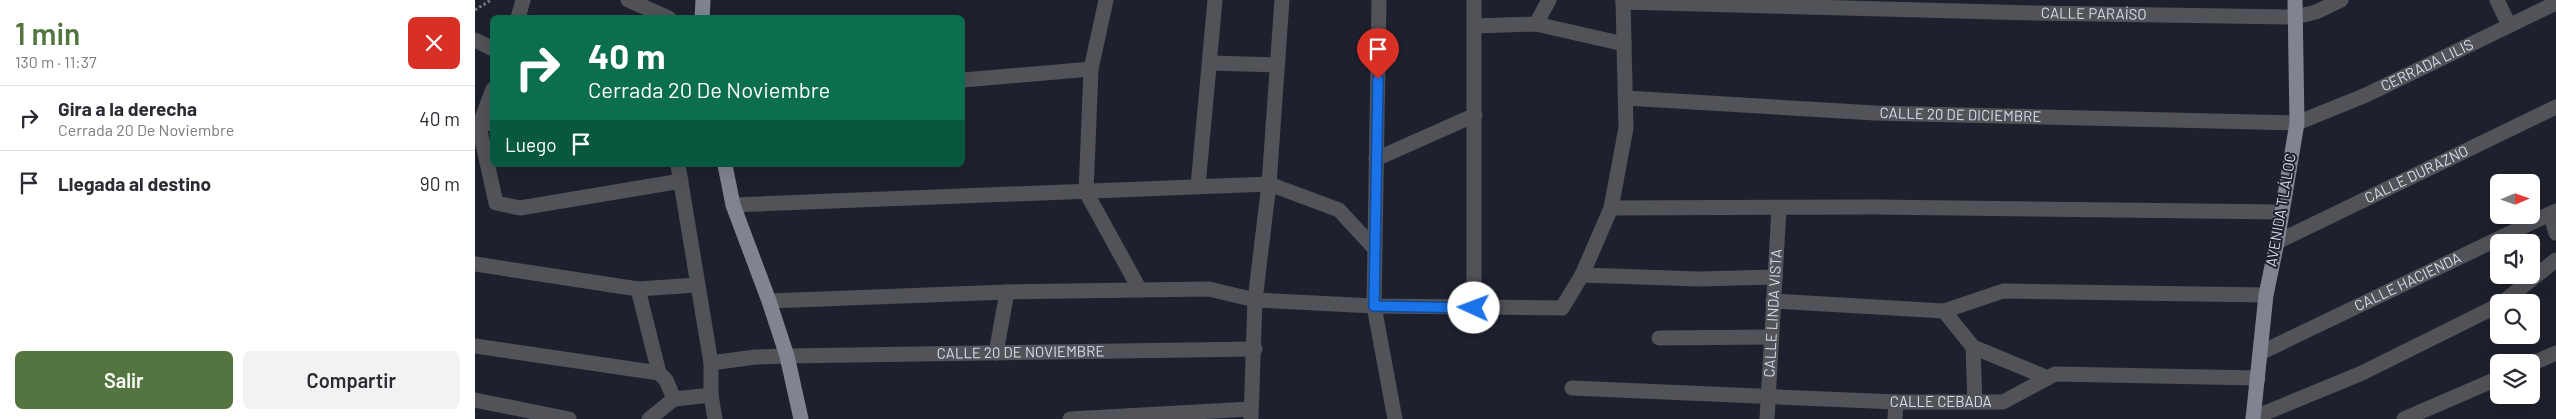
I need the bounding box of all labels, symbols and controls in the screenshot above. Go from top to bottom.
street label: CALLE PARAÍSO [2041,3,2147,23]
text: 1 min [15,15,80,51]
button: close [408,17,460,69]
pin [1357,28,1399,79]
text: 40 m [588,34,665,76]
street label: CERRADA LILIS [2377,34,2476,95]
icon: right [505,35,570,100]
icon: arrive [1364,35,1392,63]
text: 130 m · 11:37 [15,52,97,71]
text: Cerrada 20 De Noviembre [588,76,830,102]
text: Gira a la derecha [58,97,197,120]
street label: CALLE 20 DE DICIEMBRE [1879,103,2042,125]
icon: right [15,104,43,132]
text: 40 m [419,107,460,130]
text: Cerrada 20 De Noviembre [58,120,234,139]
icon: arrive [567,130,595,158]
text: Luego [505,133,557,156]
street label: CALLE DURAZNO [2361,141,2471,206]
street label: AVENIDA TLÁLOC [2261,152,2299,268]
icon: arrive [15,169,43,197]
text: Llegada al destino [58,172,211,195]
text: 90 m [420,172,460,195]
north arrow [2490,174,2540,224]
map controls [2490,174,2540,404]
button: sound [2490,234,2540,284]
street label: CALLE LINDA VISTA [1759,248,1785,378]
street label: CALLE HACIENDA [2351,248,2464,314]
position arrow [1447,281,1499,333]
button: search [2490,294,2540,344]
street label: CALLE 20 DE NOVIEMBRE [936,341,1105,362]
button: Salir [15,351,233,409]
button: Compartir [243,351,460,409]
button: layers [2490,354,2540,404]
street label: CALLE CEBADA [1889,392,1992,410]

